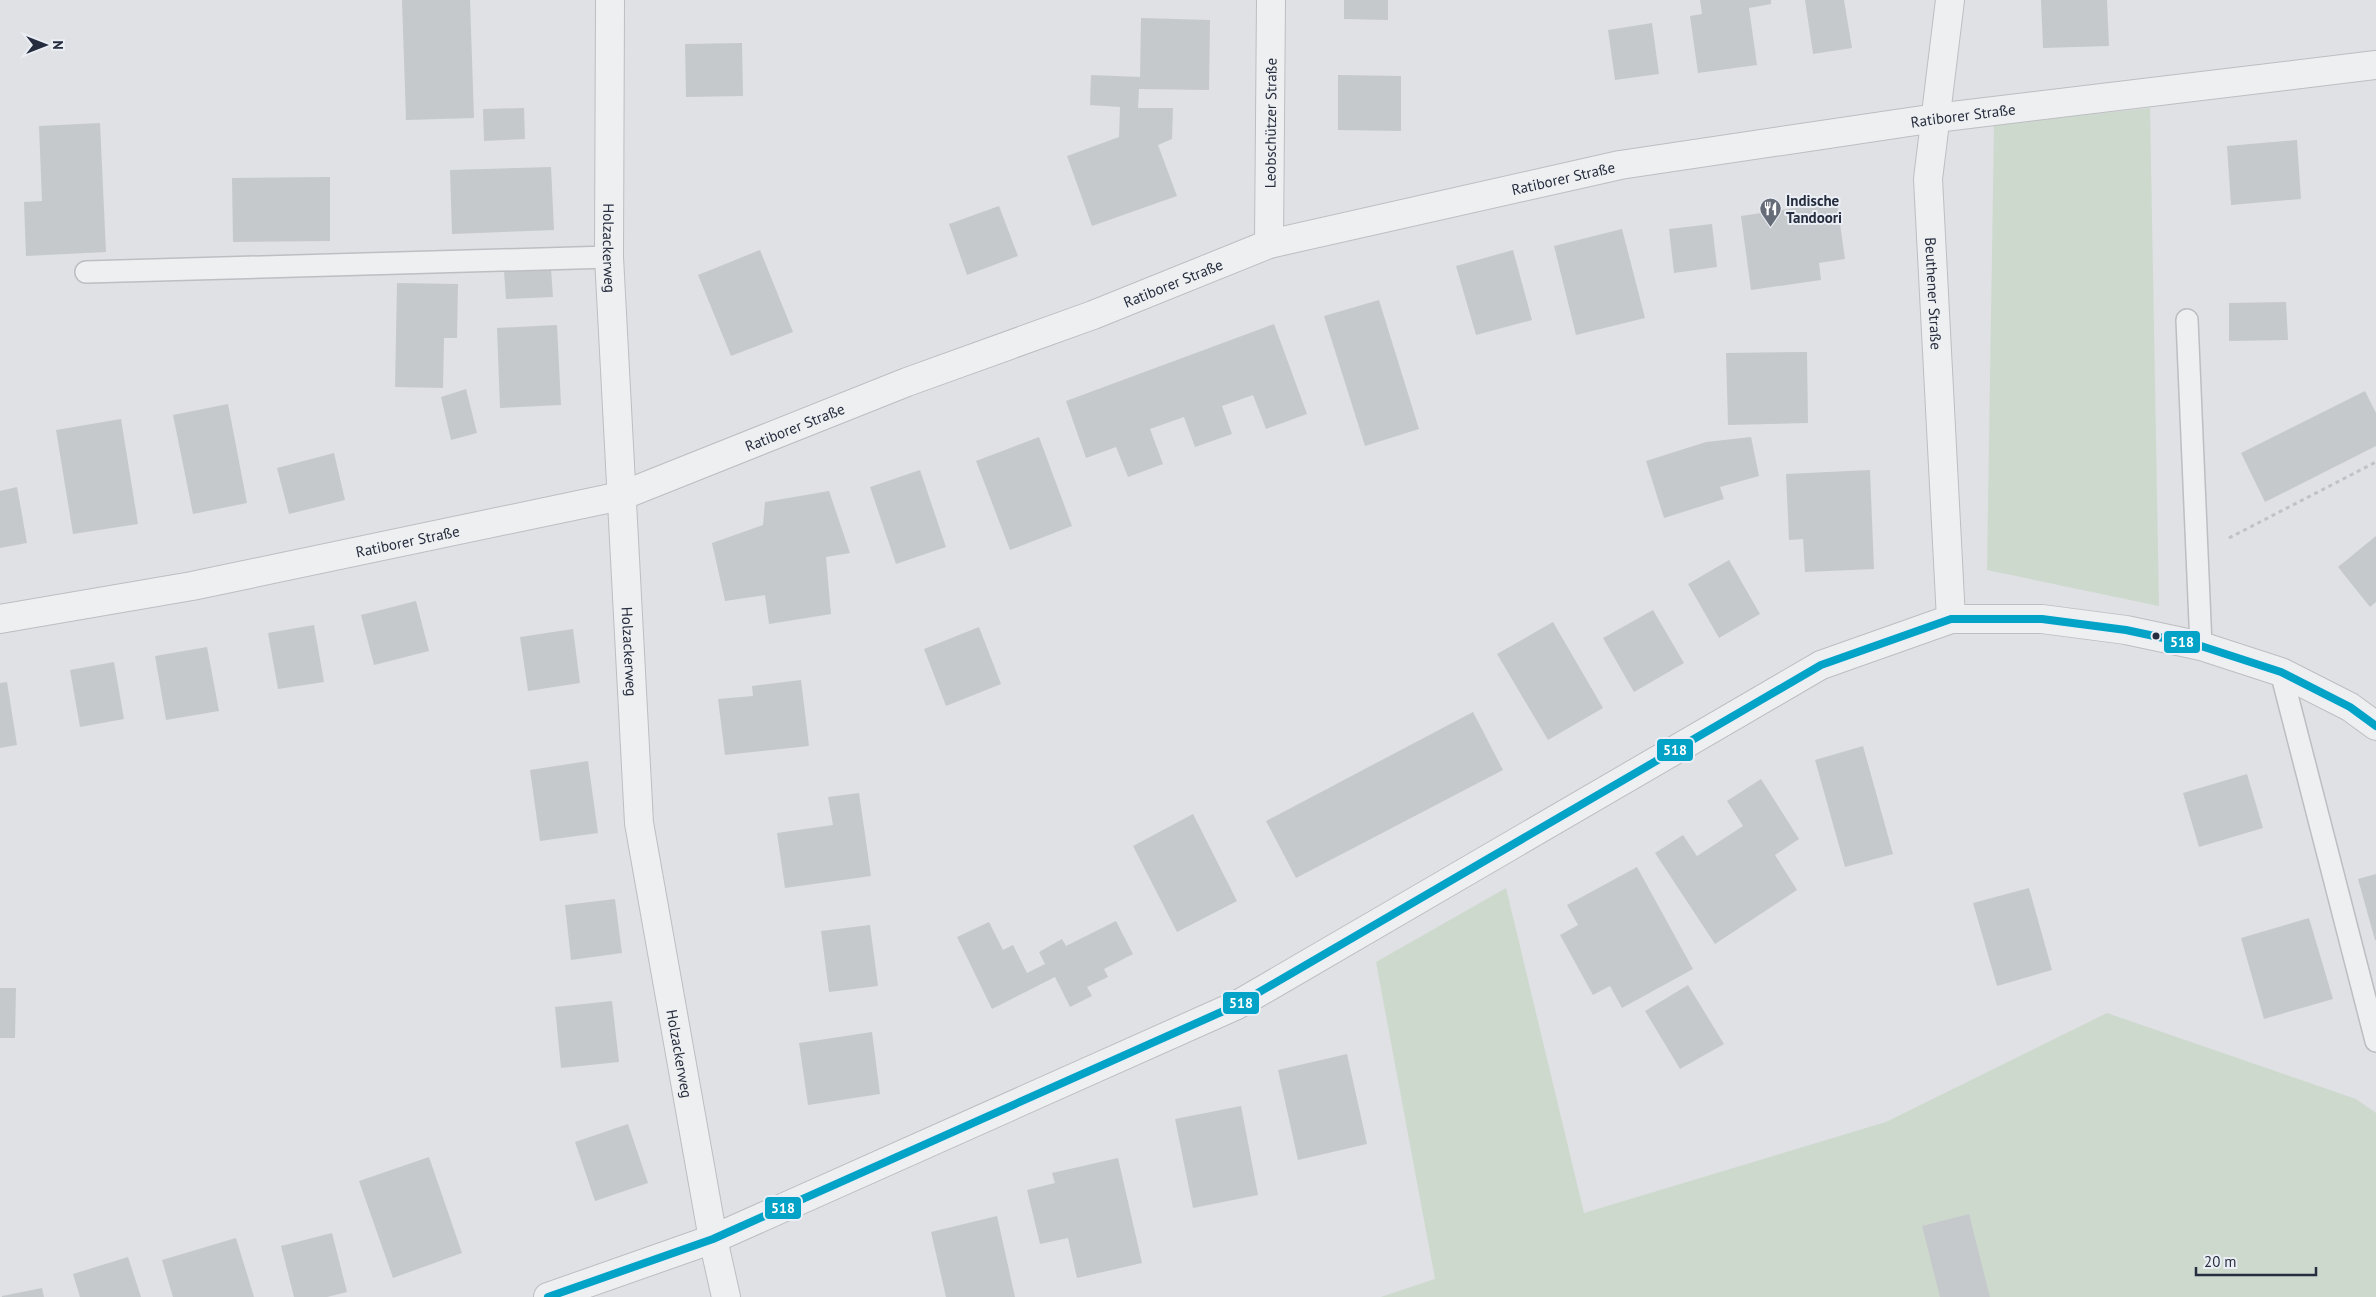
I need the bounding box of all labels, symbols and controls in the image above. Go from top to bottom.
north arrow [20,20,70,70]
text: N [49,40,67,50]
street label: Leobschützer Straße [1260,58,1280,188]
street label: Ratiborer Straße [1909,99,2017,131]
street label: Ratiborer Straße [1510,157,1617,199]
place label: Indische Tandoori [1786,191,1842,227]
restaurant icon: Indische Tandoori [1758,197,1782,228]
street label: Holzackerweg [599,203,620,293]
street label: Beuthener Straße [1922,237,1946,350]
street label: Ratiborer Straße [1121,254,1225,311]
street label: Ratiborer Straße [742,398,847,455]
street label: Ratiborer Straße [354,521,461,561]
street label: Holzackerweg [618,606,642,697]
line badge: 518 [2163,630,2201,654]
unlabelled marker [2151,631,2161,641]
text: 518 [2170,633,2194,651]
line badge: 518 [1656,738,1694,762]
text: 518 [1663,741,1687,759]
line badge: 518 [1222,991,1260,1015]
text: 518 [1229,994,1253,1012]
street label: Holzackerweg [663,1008,697,1099]
line badge: 518 [764,1196,802,1220]
text: 518 [771,1199,795,1217]
scale bar [2196,1244,2316,1276]
text: 20 m [2204,1252,2237,1271]

